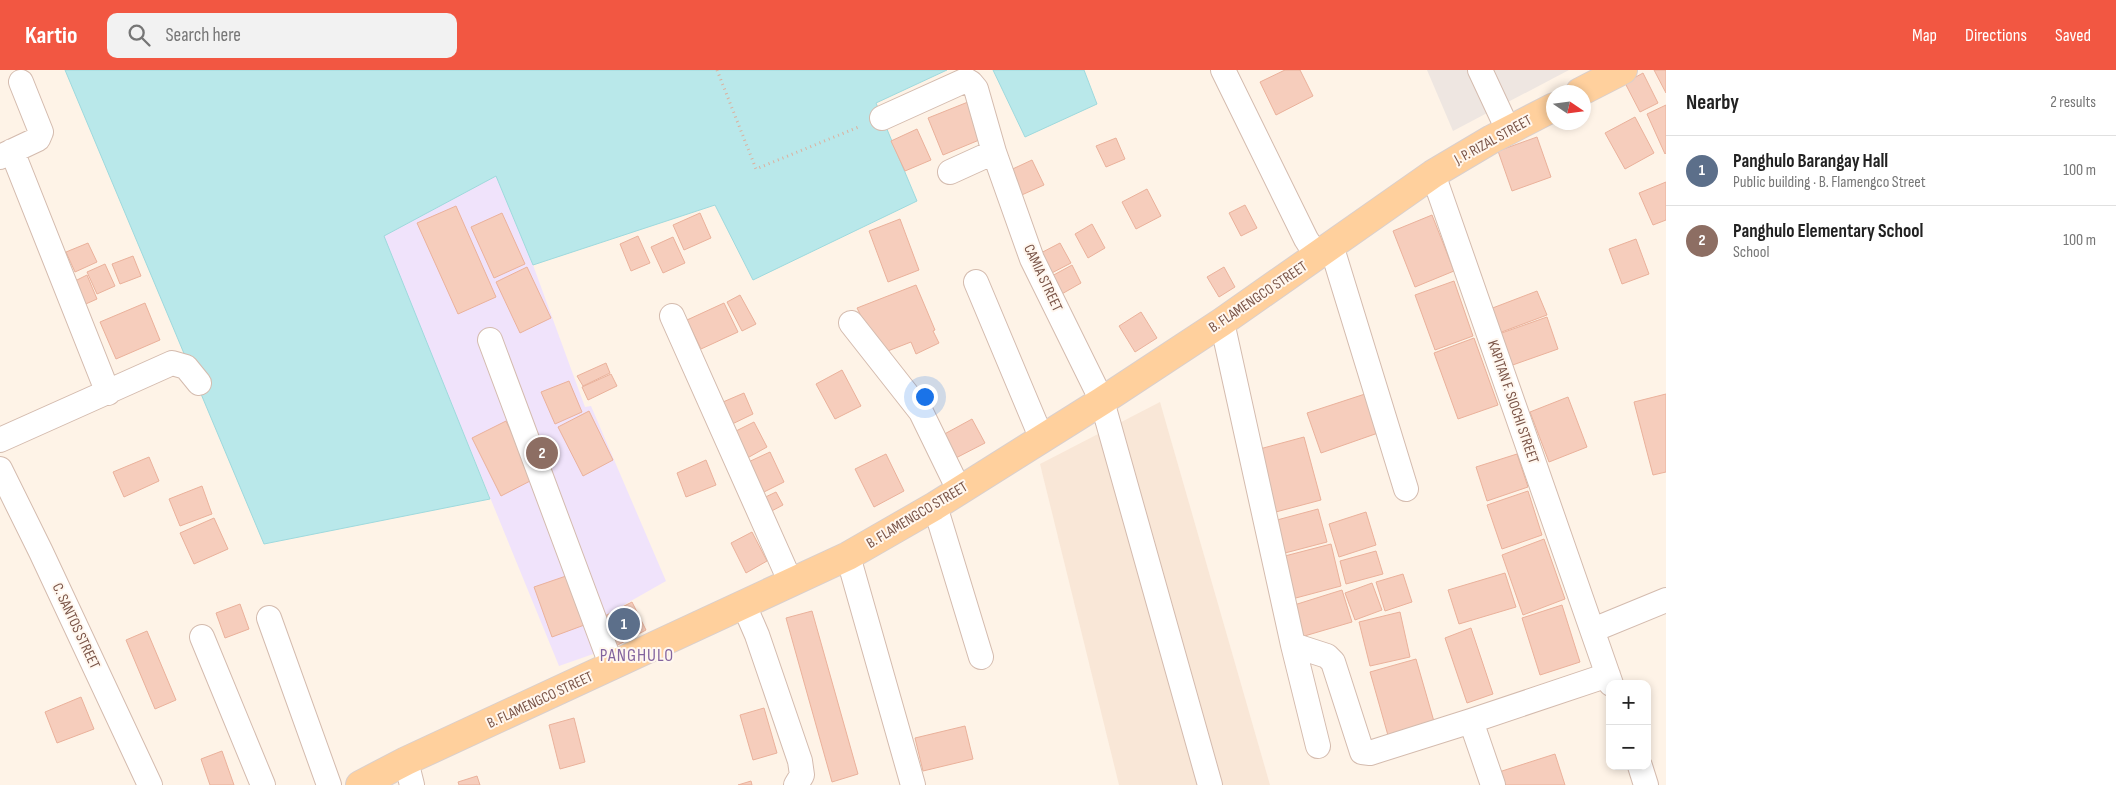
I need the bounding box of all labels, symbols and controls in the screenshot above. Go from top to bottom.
search box [107,13,457,58]
text: Kartio [25,21,77,50]
icon: search [125,21,153,49]
text: Search here [165,24,241,47]
text: Map [1912,25,1937,46]
text: Directions [1965,25,2027,46]
text: Saved [2055,25,2091,46]
north arrow [1546,85,1591,130]
text: Nearby [1686,90,1739,115]
text: 2 results [2050,93,2096,112]
street label: J. P. RIZAL STREET [1450,111,1535,170]
text: Panghulo Barangay Hall [1733,150,1888,173]
text: 1 [1699,161,1705,180]
text: 100 m [2063,161,2096,180]
text: Public building · B. Flamengco Street [1733,173,1926,192]
text: Panghulo Elementary School [1733,220,1923,243]
text: 2 [1698,231,1706,250]
text: 100 m [2063,231,2096,250]
street label: CAMIA STREET [1019,241,1067,315]
text: School [1733,243,1769,262]
street label: B. FLAMENGCO STREET [1205,257,1311,337]
street label: KAPITAN F. SIOCHI STREET [1483,338,1543,466]
your location [912,384,938,410]
pin: 2 [526,434,558,472]
street label: B. FLAMENGCO STREET [863,477,971,553]
street label: C. SANTOS STREET [48,580,104,672]
pin: 1 [608,605,640,643]
district label: PANGHULO [600,645,674,666]
street label: B. FLAMENGCO STREET [484,667,596,733]
map controls [1606,680,1651,770]
button: + [1606,680,1651,725]
button: − [1606,725,1651,770]

